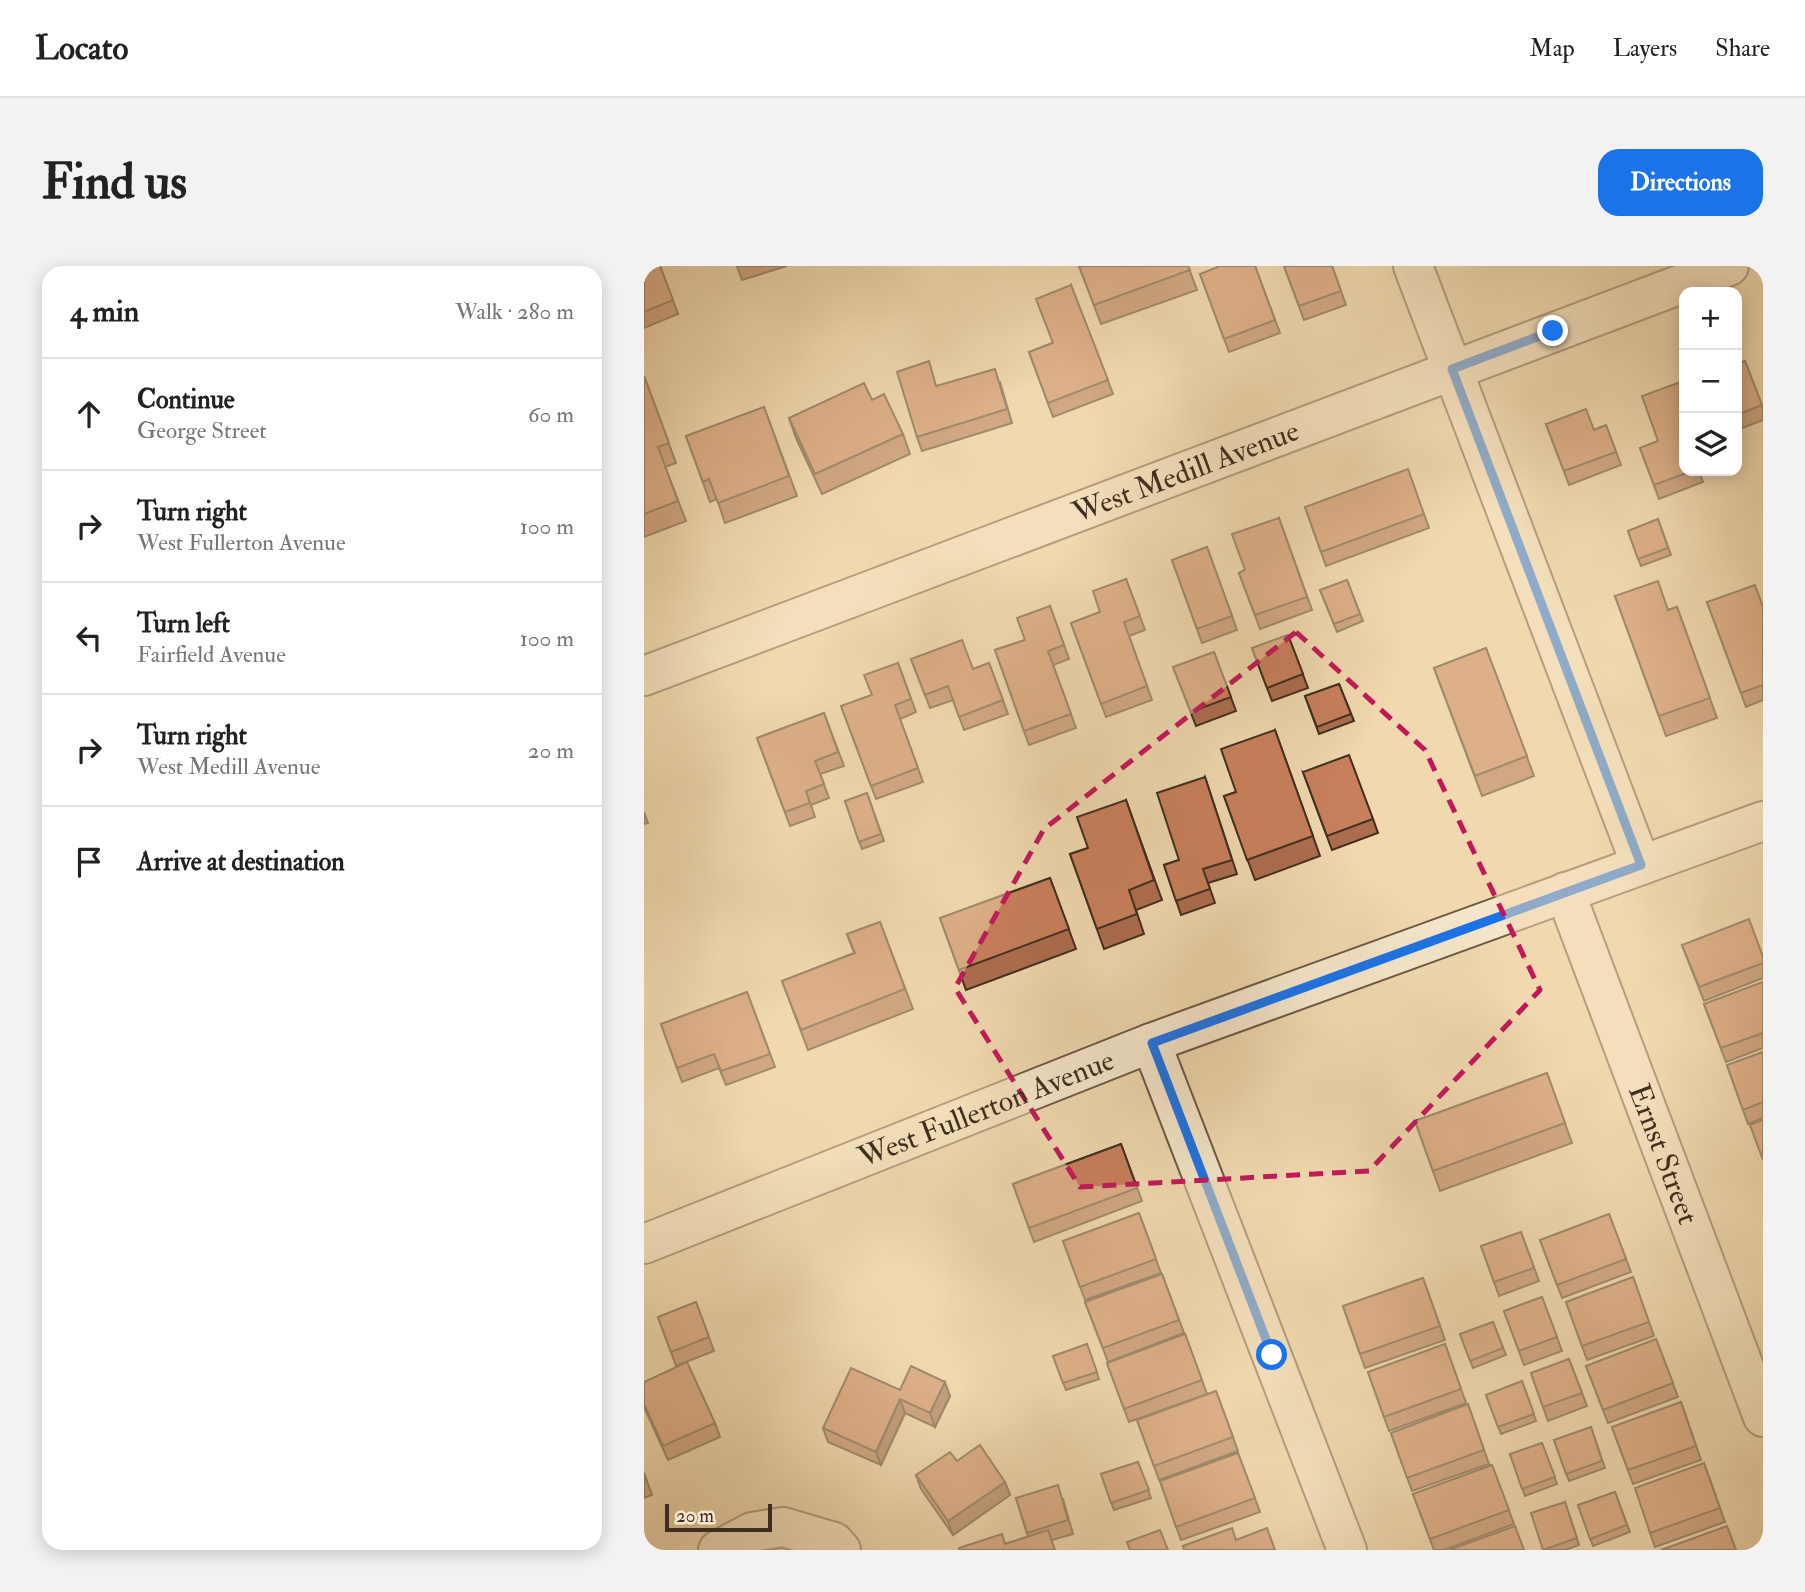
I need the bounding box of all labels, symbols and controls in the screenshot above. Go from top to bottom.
text: Locato [35,28,128,69]
text: Map [1530,33,1575,64]
text: Layers [1613,33,1677,64]
text: Share [1715,33,1770,64]
button: Directions [1598,149,1763,216]
text: Find us [42,152,187,213]
map controls [1679,287,1742,476]
button: + [1679,287,1742,350]
text: 4 min [70,293,139,330]
text: Walk · 280 m [455,297,574,326]
route end [1537,315,1568,346]
button: − [1679,350,1742,413]
text: Continue [137,384,235,416]
icon: ahead [70,395,108,433]
text: 60 m [528,400,574,429]
street label: West Medill Avenue [1066,412,1304,531]
button: layers [1679,413,1742,476]
text: George Street [137,416,267,445]
text: Turn right [137,496,247,528]
icon: right [70,507,108,545]
text: 100 m [520,512,574,541]
text: West Fullerton Avenue [137,528,346,557]
text: Turn left [137,608,230,640]
icon: left [70,619,108,657]
text: 100 m [520,624,574,653]
text: Fairfield Avenue [137,640,286,669]
text: Turn right [137,720,247,752]
icon: right [70,731,108,769]
text: 20 m [528,736,574,765]
text: West Medill Avenue [137,752,320,781]
icon: arrive [70,843,108,881]
text: Arrive at destination [137,846,345,878]
street label: West Fullerton Avenue [852,1041,1119,1176]
street label: Ernst Street [1621,1079,1707,1230]
route start [1256,1339,1287,1370]
scale bar [665,1501,772,1533]
text: 20 m [676,1504,714,1528]

